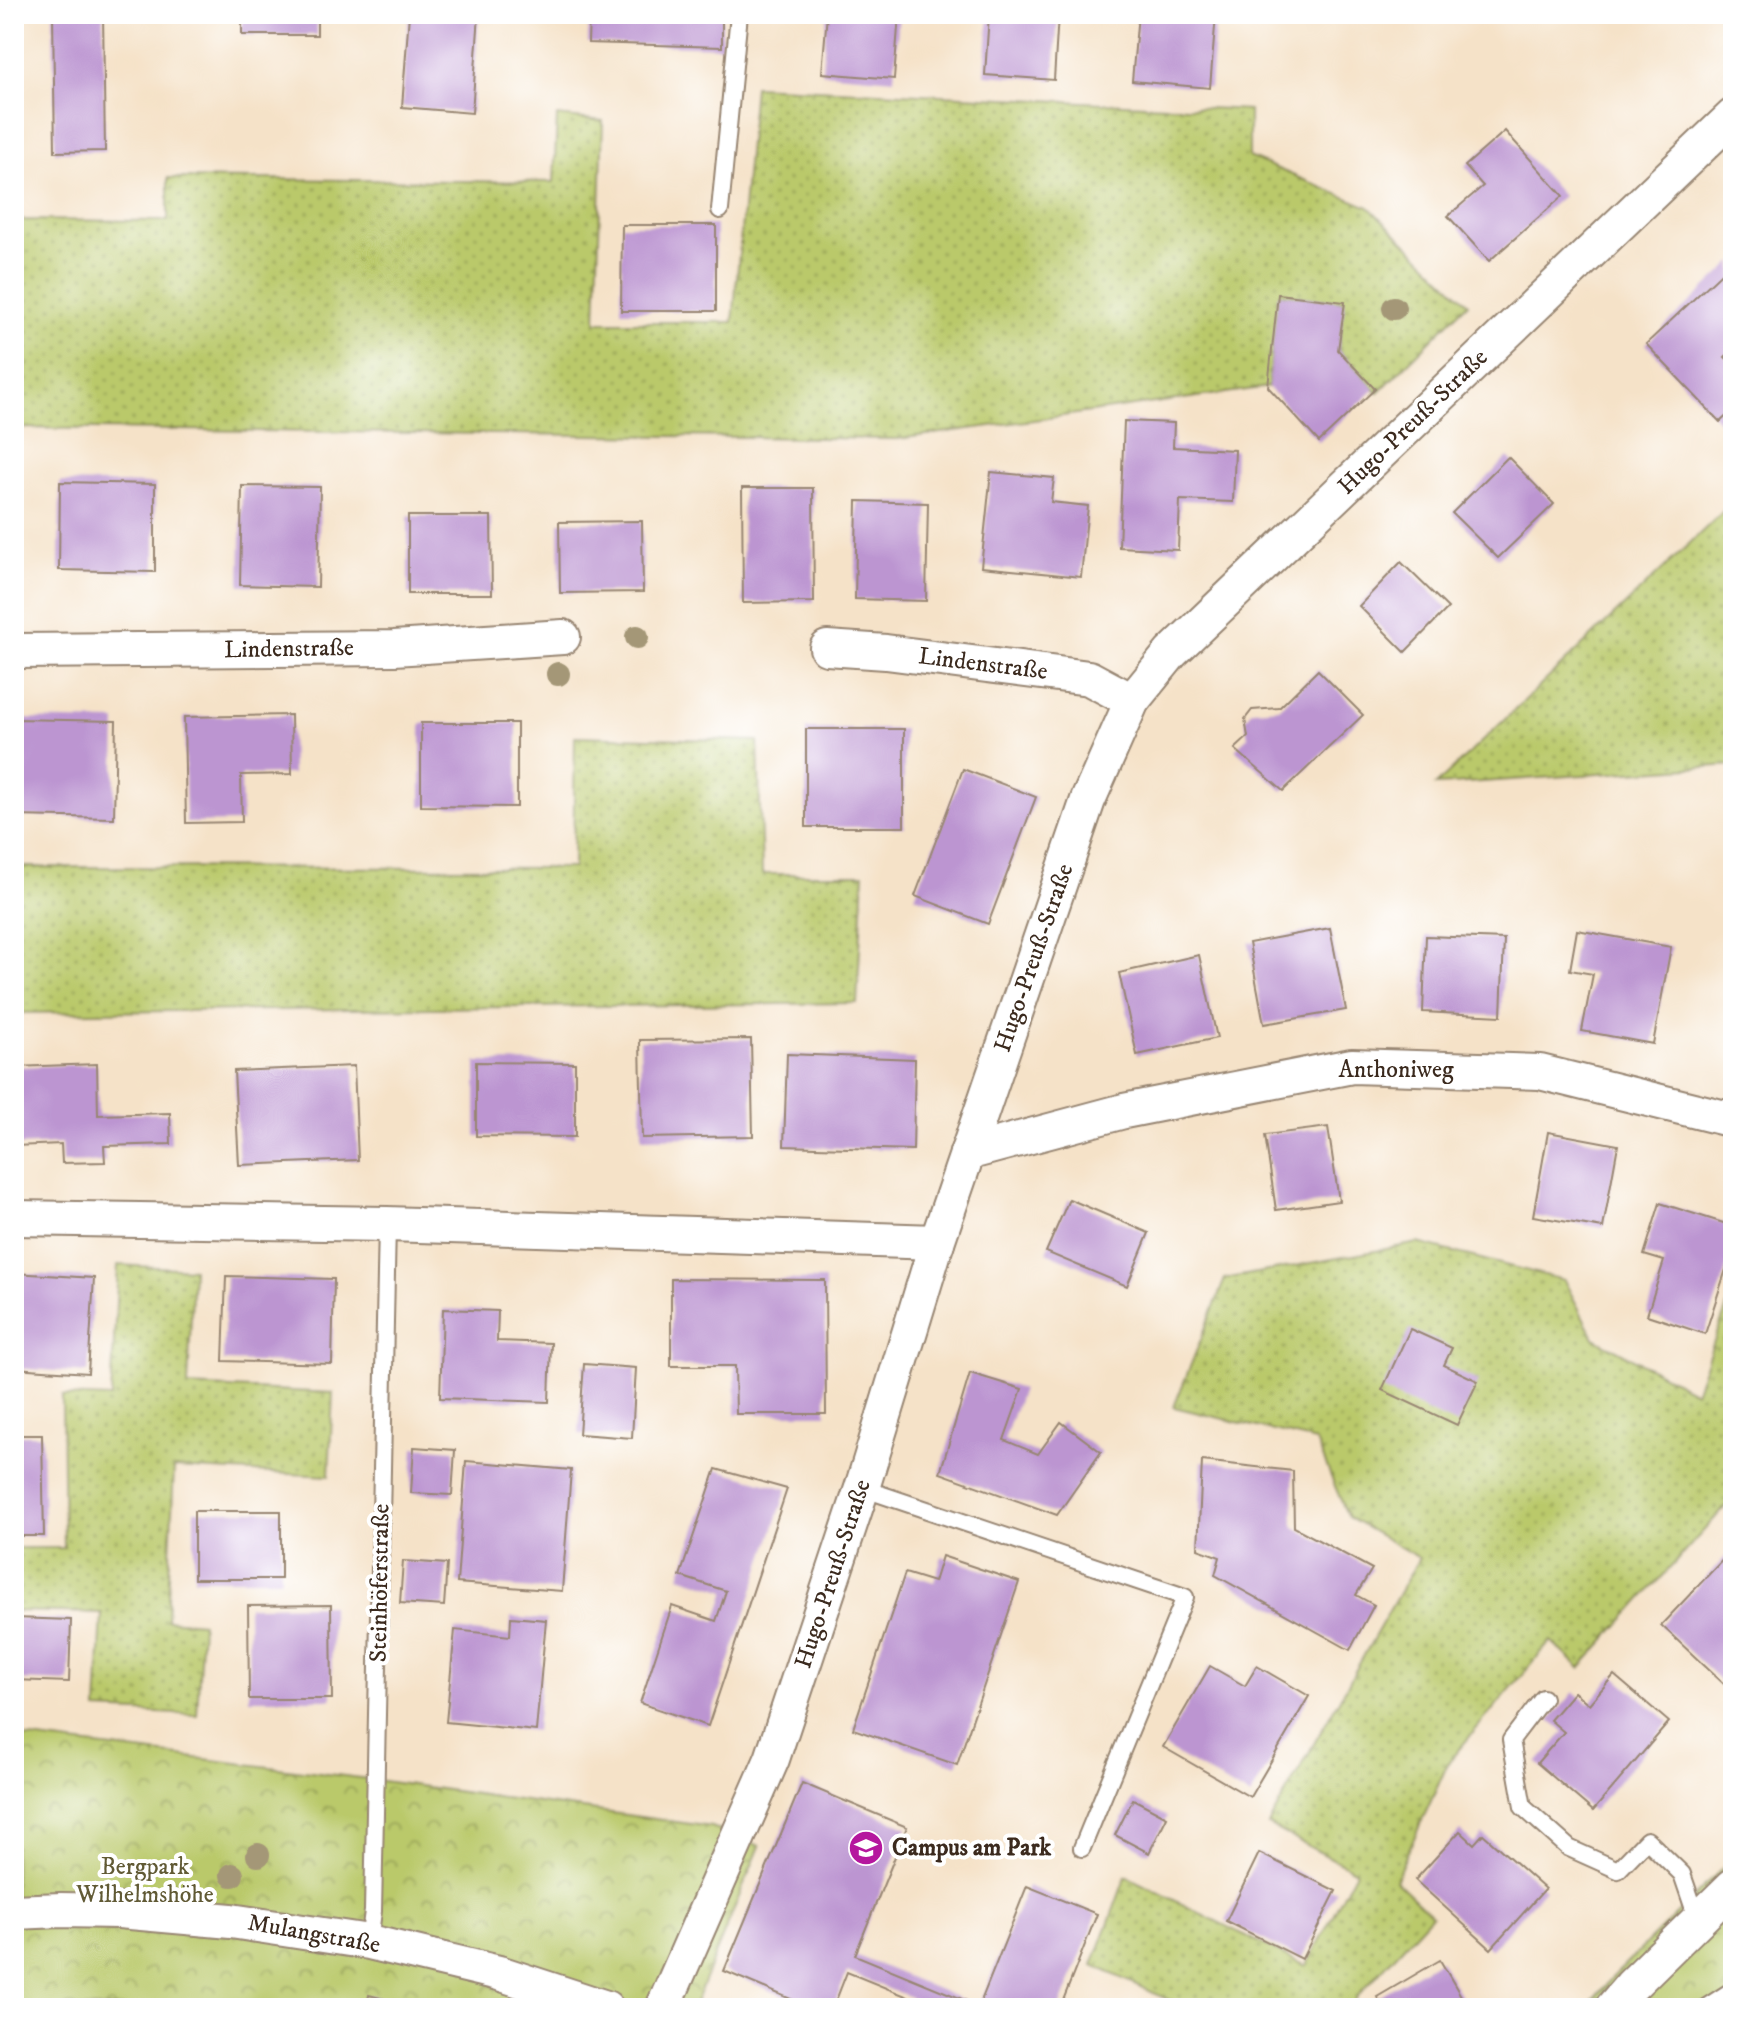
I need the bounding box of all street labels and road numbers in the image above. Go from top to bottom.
street label: Hugo-Preuß-Straße [1332,343,1494,501]
street label: Lindenstraße [224,633,354,665]
street label: Lindenstraße [917,641,1049,687]
street label: Hugo-Preuß-Straße [988,860,1080,1056]
street label: Anthoniweg [1338,1055,1454,1085]
street label: Hugo-Preuß-Straße [788,1476,878,1672]
street label: Steinhöferstraße [364,1503,396,1663]
street label: Mulangstraße [245,1908,383,1960]

